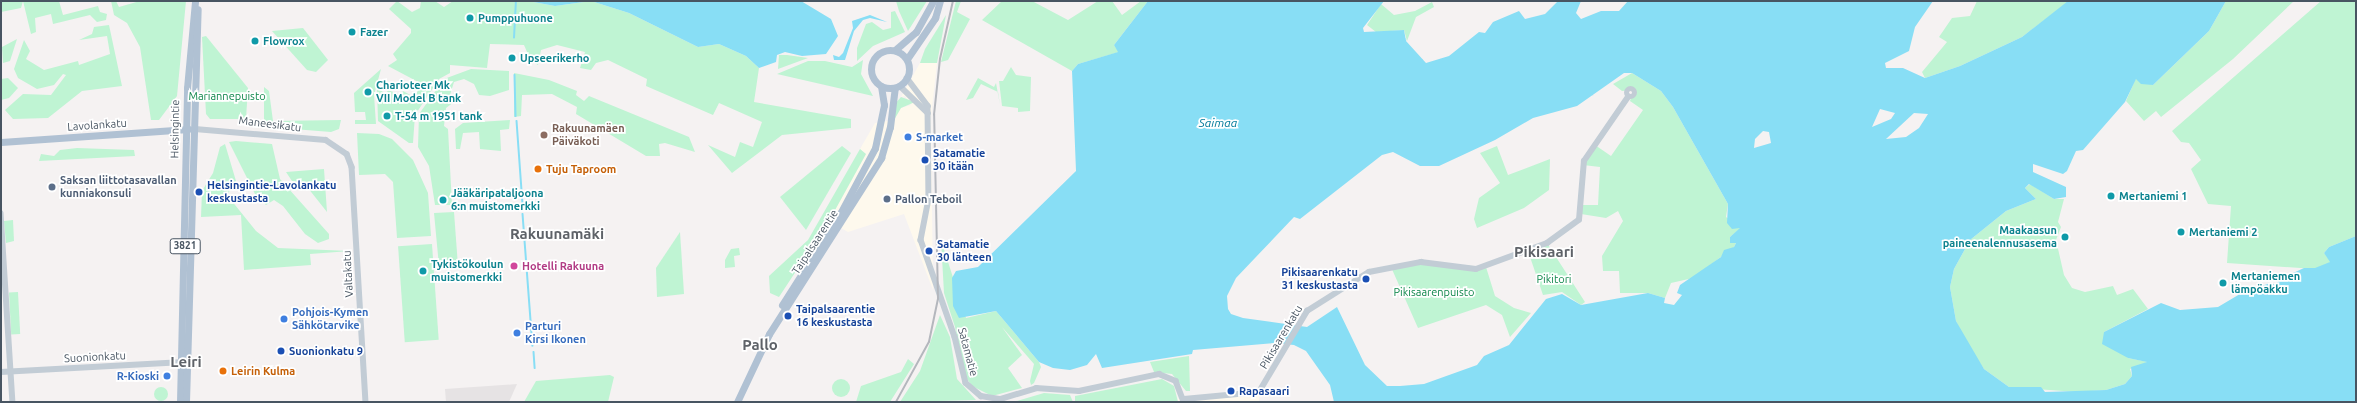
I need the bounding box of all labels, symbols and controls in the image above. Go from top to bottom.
place label: Pumppuhuone [478,11,553,25]
marker: Pumppuhuone [465,13,475,23]
place label: Fazer [360,25,388,39]
marker: Fazer [347,27,357,37]
place label: Flowrox [263,34,304,48]
marker: Flowrox [250,36,260,46]
place label: Upseerikerho [520,51,589,65]
marker: Upseerikerho [507,53,517,63]
place label: Charioteer Mk VII Model B tank [376,79,461,105]
marker: Charioteer Mk VII Model B tank [363,87,373,97]
park label: Mariannepuisto [188,89,266,103]
street label: Helsingintie [168,100,182,158]
place label: T-54 m 1951 tank [395,109,482,123]
marker: T-54 m 1951 tank [382,111,392,121]
street label: Maneesikatu [238,114,302,134]
street label: Lavolankatu [67,116,127,134]
water label: Saimaa [1199,116,1237,130]
place label: Rakuunamäen Päiväkoti [552,122,625,148]
marker: Rakuunamäen Päiväkoti [539,130,549,140]
place label: S-market [916,130,963,144]
marker: S-market [903,132,913,142]
place label: Satamatie 30 itään [933,147,985,173]
marker: Satamatie 30 itään [920,155,930,165]
place label: Tuju Taproom [546,162,616,176]
marker: Tuju Taproom [533,164,543,174]
place label: Saksan liittotasavallan kunniakonsuli [60,174,177,200]
place label: Helsingintie-Lavolankatu keskustasta [207,179,337,205]
marker: Saksan liittotasavallan kunniakonsuli [47,182,57,192]
marker: Helsingintie-Lavolankatu keskustasta [194,187,204,197]
place label: Jääkäripataljoona 6:n muistomerkki [451,187,543,213]
place label: Mertaniemi 1 [2119,189,2187,203]
marker: Mertaniemi 1 [2106,191,2116,201]
place label: Pallon Teboil [895,192,962,206]
marker: Pallon Teboil [882,194,892,204]
marker: Jääkäripataljoona 6:n muistomerkki [438,195,448,205]
street label: Taipalsaarentie [789,207,841,277]
place label: Maakaasun paineenalennusasema [1943,224,2057,250]
district label: Rakuunamäki [510,225,604,243]
place label: Mertaniemi 2 [2189,225,2257,239]
marker: Mertaniemi 2 [2176,227,2186,237]
marker: Maakaasun paineenalennusasema [2060,232,2070,242]
road number: 3821 [169,238,201,254]
place label: Satamatie 30 länteen [937,238,992,264]
district label: Pikisaari [1514,243,1574,261]
marker: Satamatie 30 länteen [924,246,934,256]
street label: Valtakatu [340,250,356,298]
place label: Tykistökoulun muistomerkki [431,258,503,284]
place label: Hotelli Rakuuna [522,259,604,273]
marker: Hotelli Rakuuna [509,261,519,271]
marker: Tykistökoulun muistomerkki [418,266,428,276]
place label: Pikisaarenkatu 31 keskustasta [1281,266,1358,292]
place label: Mertaniemen lämpöakku [2231,270,2300,296]
park label: Pikitori [1536,272,1572,286]
marker: Pikisaarenkatu 31 keskustasta [1361,274,1371,284]
marker: Mertaniemen lämpöakku [2218,278,2228,288]
park label: Pikisaarenpuisto [1394,285,1474,299]
place label: Taipalsaarentie 16 keskustasta [796,303,875,329]
street label: Pikisaarenkatu [1257,303,1305,371]
place label: Pohjois-Kymen Sähkötarvike [292,306,368,332]
marker: Taipalsaarentie 16 keskustasta [783,311,793,321]
marker: Pohjois-Kymen Sähkötarvike [279,314,289,324]
place label: Parturi Kirsi Ikonen [525,320,586,346]
street label: Satamatie [955,326,981,378]
marker: Parturi Kirsi Ikonen [512,328,522,338]
district label: Pallo [742,336,778,354]
place label: Suonionkatu 9 [289,344,363,358]
marker: Suonionkatu 9 [276,346,286,356]
street label: Suonionkatu [64,349,126,365]
district label: Leiri [170,353,202,371]
place label: Leirin Kulma [231,364,295,378]
marker: Leirin Kulma [218,366,228,376]
place label: R-Kioski [117,369,159,383]
marker: R-Kioski [162,371,172,381]
place label: Rapasaari [1239,384,1289,398]
marker: Rapasaari [1226,386,1236,396]

